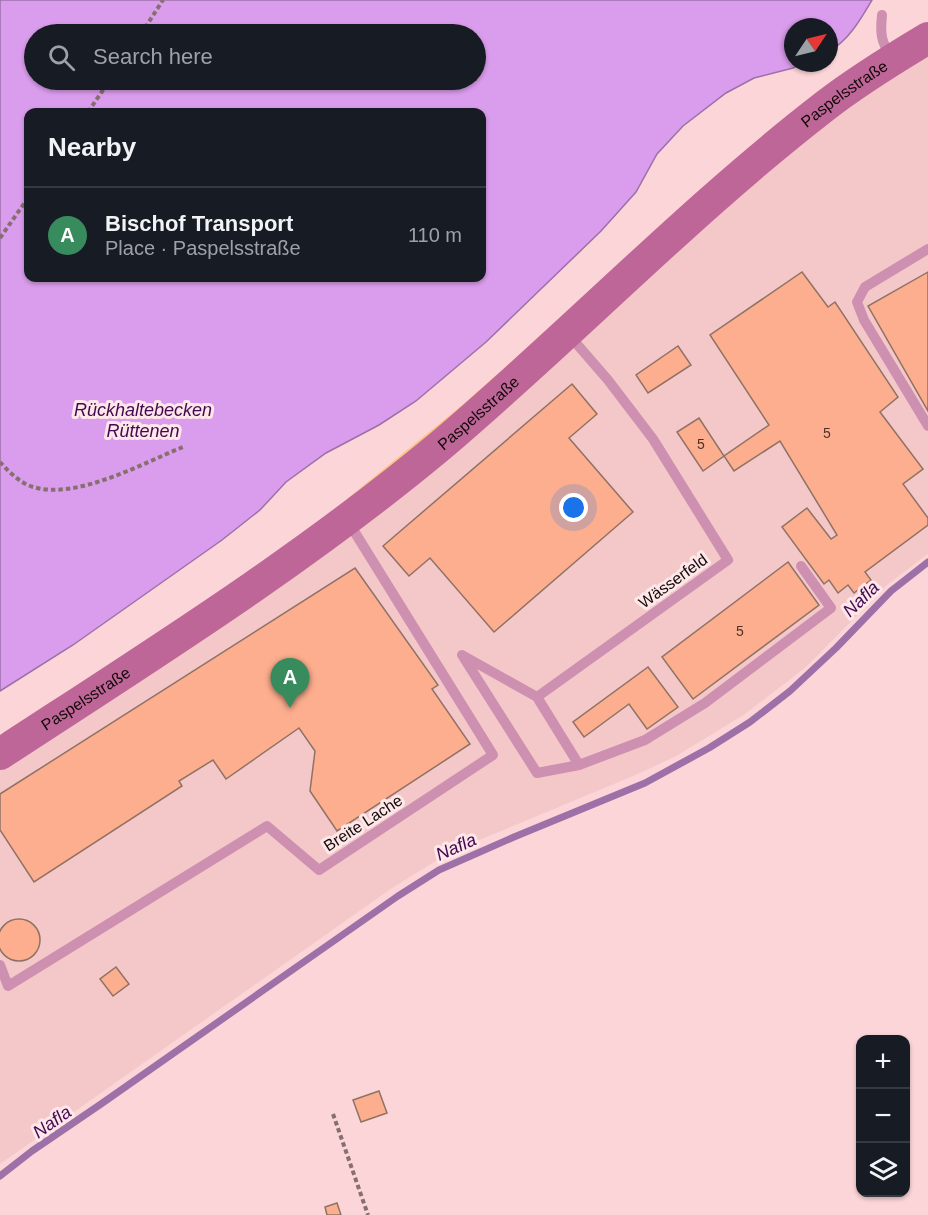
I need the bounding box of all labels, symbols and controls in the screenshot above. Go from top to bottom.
north arrow [784,18,838,72]
search box [24,24,486,90]
icon: search [45,41,78,74]
text: Search here [93,44,213,69]
street label: Paspelsstraße [797,57,890,130]
text: Nearby [48,132,136,162]
text: Bischof Transport [105,211,293,236]
text: A [60,224,75,246]
text: 110 m [408,224,462,246]
text: Place · Paspelsstraße [105,237,301,259]
street label: Paspelsstraße [434,372,522,453]
water label: Rückhaltebecken Rüttenen [74,400,212,441]
house number: 5 [823,425,831,441]
house number: 5 [697,436,705,452]
your location [559,493,588,522]
street label: Wässerfeld [636,551,710,611]
water label: Nafla [839,577,883,621]
house number: 5 [736,623,744,639]
pin: A [270,658,310,708]
street label: Paspelsstraße [38,663,133,733]
street label: Breite Lache [321,791,405,855]
water label: Nafla [433,829,479,865]
map controls [856,1035,910,1197]
button: + [856,1035,910,1089]
button: − [856,1089,910,1143]
water label: Nafla [29,1102,75,1142]
button: layers [856,1143,910,1197]

